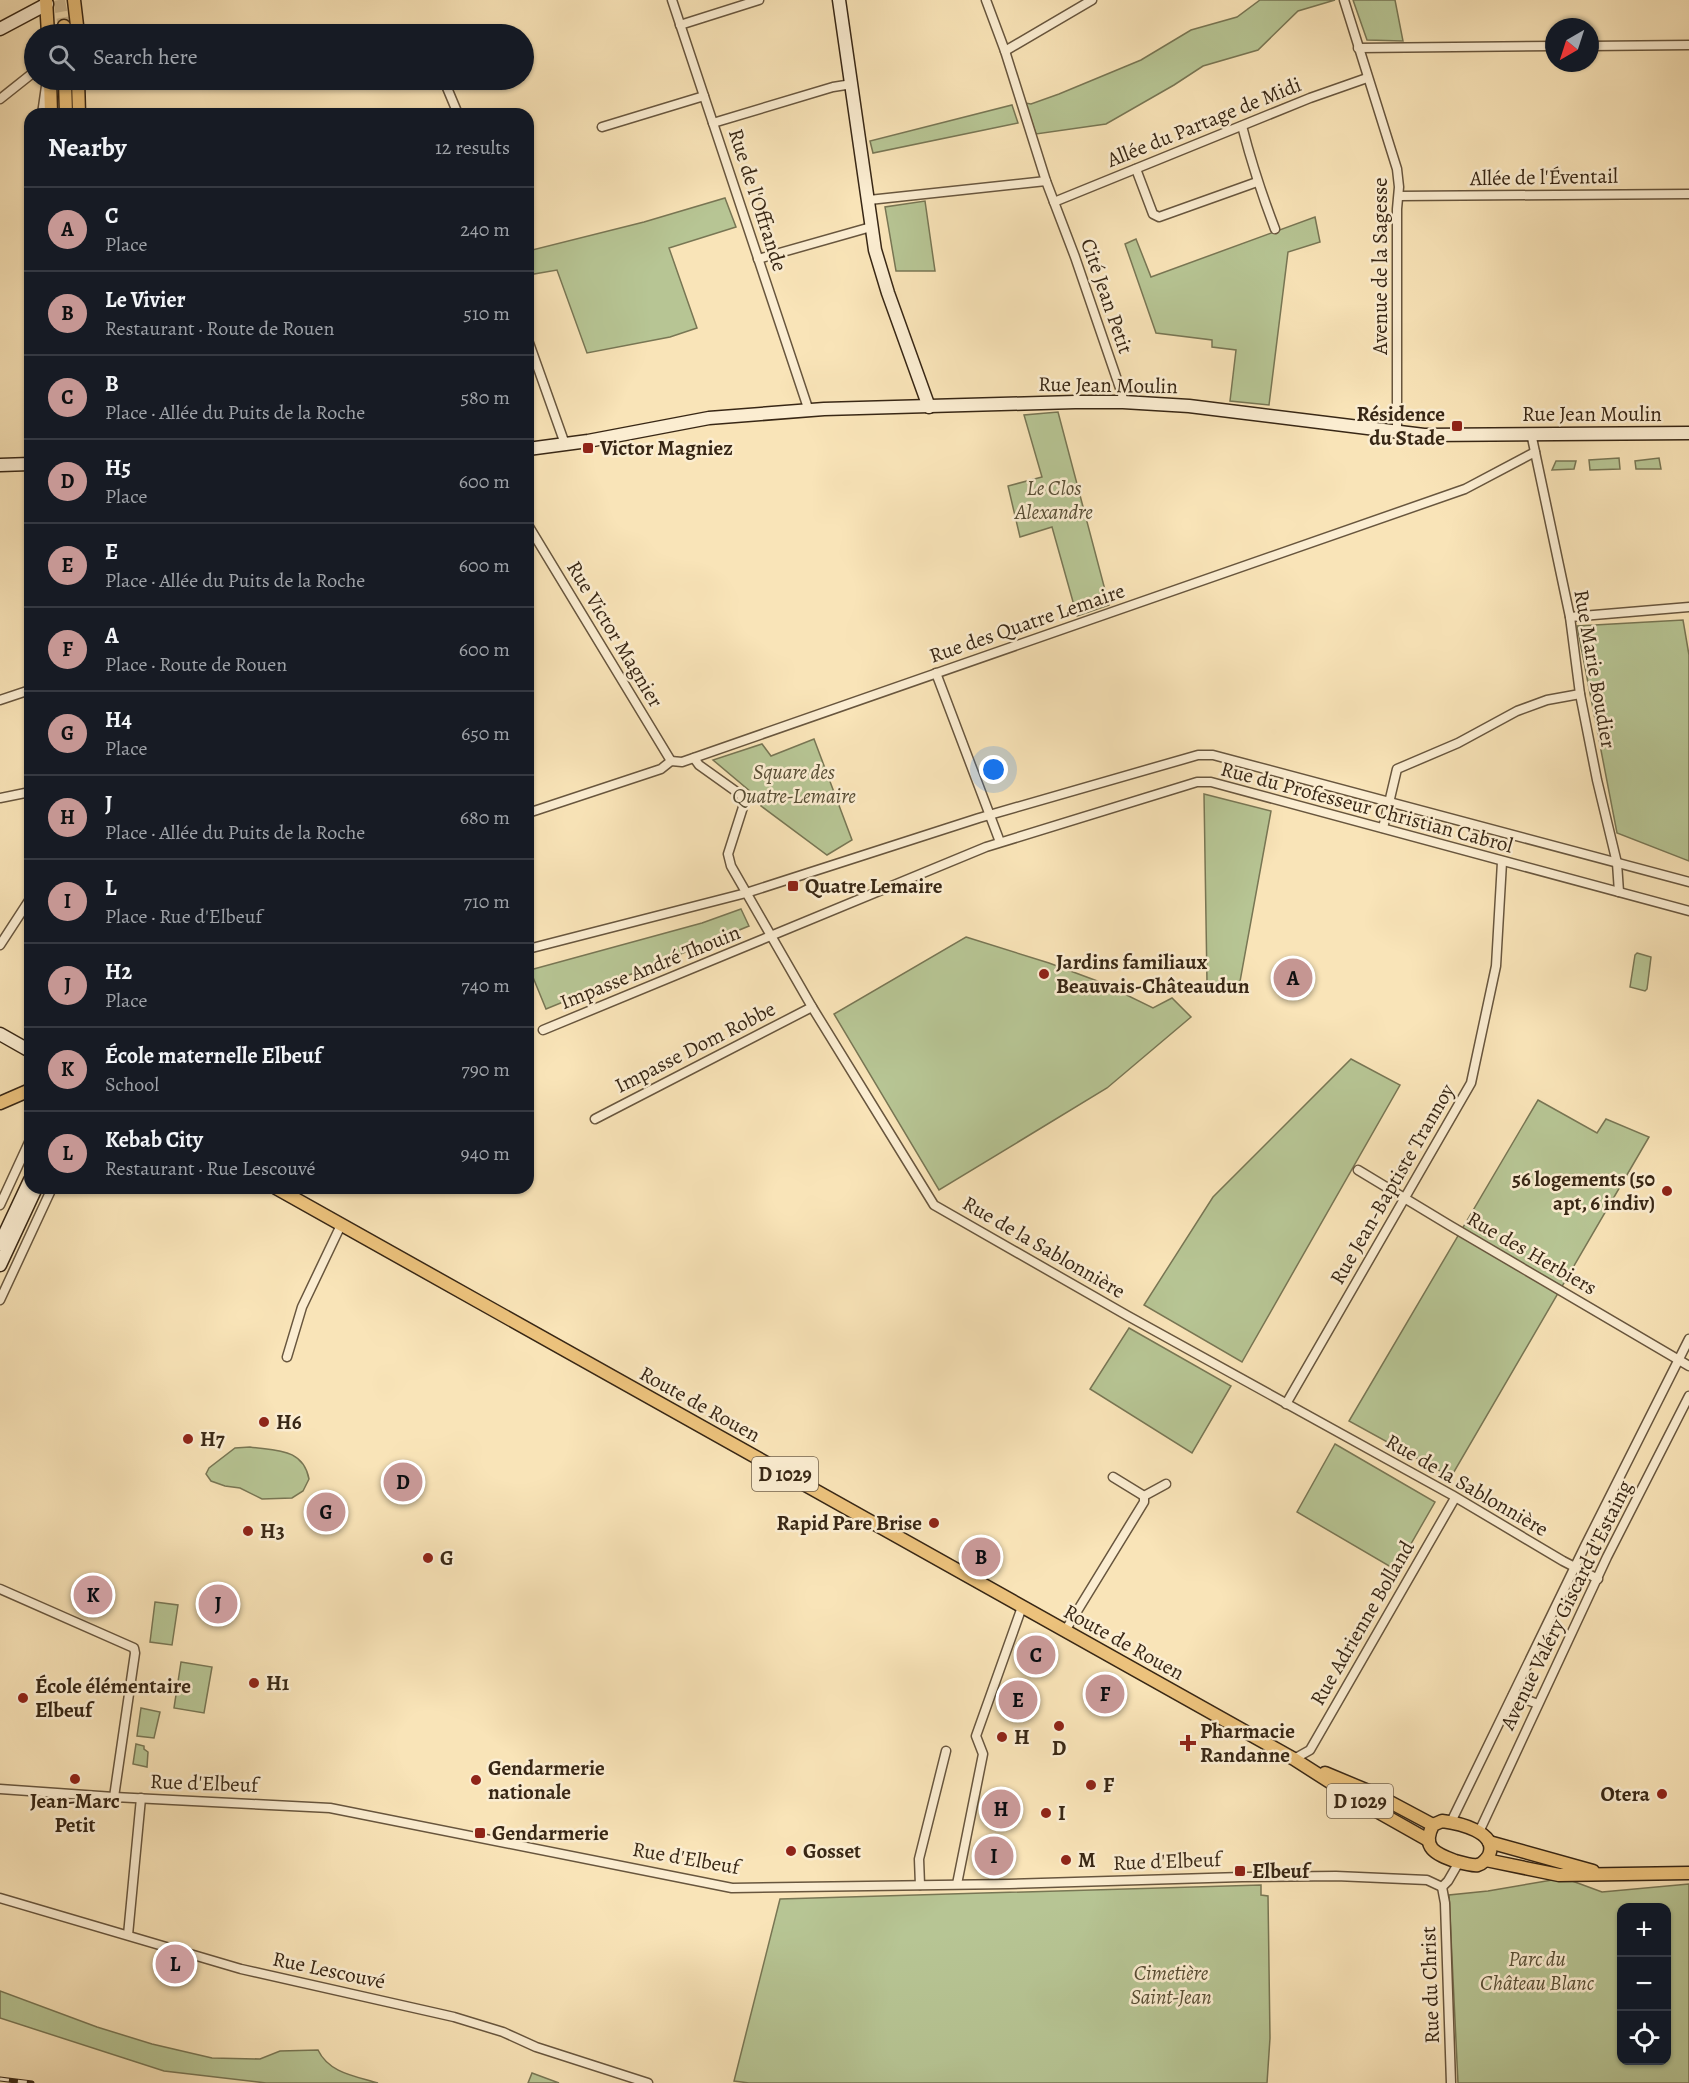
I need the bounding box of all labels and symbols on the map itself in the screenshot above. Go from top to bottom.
north arrow [1545,18,1599,72]
street label: Allée du Partage de Midi [1102,70,1305,174]
street label: Rue de l'Offrande [722,125,794,275]
street label: Allée de l'Éventail [1469,162,1618,192]
street label: Avenue de la Sagesse [1366,177,1394,356]
street label: Cité Jean Petit [1074,235,1140,357]
street label: Rue Jean Moulin [1038,370,1178,400]
place label: Résidence du Stade [1357,400,1445,452]
street label: Rue Jean Moulin [1522,400,1662,428]
marker: Résidence du Stade [1450,419,1464,433]
place label: Victor Magniez [599,434,733,462]
marker: Victor Magniez [581,441,595,455]
park label: Le Clos Alexandre [1014,474,1093,526]
street label: Rue Victor Magnier [560,556,670,712]
street label: Rue des Quatre Lemaire [926,576,1128,670]
street label: Rue Marie Boudier [1567,587,1623,751]
street label: Rue du Professeur Christian Cabrol [1218,754,1516,860]
your location [979,755,1008,784]
park label: Square des Quatre-Lemaire [732,758,856,810]
place label: Quatre Lemaire [805,872,943,900]
marker: Quatre Lemaire [786,879,800,893]
street label: Impasse André Thouin [556,918,744,1016]
place label: Jardins familiaux Beauvais-Châteaudun [1056,948,1250,1000]
pin: A [1274,956,1312,1000]
marker: Jardins familiaux Beauvais-Châteaudun [1037,967,1051,981]
street label: Impasse Dom Robbe [610,994,780,1100]
street label: Rue Jean-Baptiste Trannoy [1323,1078,1461,1289]
place label: 56 logements (50 apt, 6 indiv) [1512,1165,1655,1217]
marker: 56 logements (50 apt, 6 indiv) [1660,1184,1674,1198]
street label: Rue de la Sablonnière [958,1189,1130,1305]
street label: Rue des Herbiers [1462,1204,1602,1302]
street label: Route de Rouen [634,1359,766,1449]
place label: H6 [276,1408,302,1436]
marker: H6 [257,1415,271,1429]
place label: H7 [200,1425,225,1453]
street label: Rue de la Sablonnière [1381,1427,1553,1543]
marker: H7 [181,1432,195,1446]
road number: D 1029 [752,1457,818,1491]
pin: D [384,1460,422,1504]
street label: Avenue Valéry Giscard d'Estaing [1493,1475,1639,1735]
pin: G [306,1490,346,1534]
place label: Rapid Pare Brise [777,1509,922,1537]
marker: Rapid Pare Brise [927,1516,941,1530]
place label: H3 [260,1517,285,1545]
marker: H3 [241,1524,255,1538]
pin: B [962,1534,1000,1580]
street label: Rue Adrienne Bolland [1303,1535,1421,1711]
place label: G [440,1544,454,1572]
marker: G [421,1551,435,1565]
pin: K [74,1572,112,1618]
pin: J [198,1582,238,1626]
street label: Route de Rouen [1058,1597,1190,1687]
pin: C [1016,1632,1056,1678]
place label: H1 [266,1669,290,1697]
place label: École élémentaire Elbeuf [35,1672,191,1724]
pin: F [1086,1672,1124,1716]
marker: H1 [247,1676,261,1690]
pin: E [998,1678,1038,1722]
marker: École élémentaire Elbeuf [16,1691,30,1705]
place label: Pharmacie Randanne [1200,1717,1295,1769]
marker: D [1052,1719,1066,1733]
place label: H [1014,1723,1030,1751]
marker: H [995,1730,1009,1744]
place label: D [1052,1734,1066,1762]
marker: Pharmacie Randanne [1181,1736,1195,1750]
place label: Gendarmerie nationale [488,1754,605,1806]
street label: Rue d'Elbeuf [150,1767,262,1799]
place label: F [1103,1771,1115,1799]
marker: Jean-Marc Petit [68,1772,82,1786]
marker: Gendarmerie nationale [469,1773,483,1787]
marker: F [1084,1778,1098,1792]
place label: Otera [1601,1780,1651,1808]
road number: D 1029 [1327,1784,1393,1818]
pin: H [982,1786,1020,1832]
place label: Jean-Marc Petit [30,1787,120,1839]
marker: Otera [1655,1787,1669,1801]
place label: I [1058,1799,1066,1827]
marker: I [1039,1806,1053,1820]
place label: Gendarmerie [492,1819,609,1847]
marker: Gendarmerie [473,1826,487,1840]
pin: I [974,1834,1014,1878]
street label: Rue d'Elbeuf [630,1835,745,1882]
place label: Gosset [803,1837,861,1865]
marker: Gosset [784,1844,798,1858]
street label: Rue d'Elbeuf [1113,1845,1225,1877]
place label: M [1078,1846,1096,1874]
marker: M [1059,1853,1073,1867]
place label: Elbeuf [1252,1857,1312,1885]
marker: Elbeuf [1233,1864,1247,1878]
street label: Rue du Christ [1414,1926,1446,2044]
pin: L [156,1942,195,1986]
street label: Rue Lescouvé [270,1944,388,1996]
park label: Parc du Château Blanc [1480,1945,1595,1997]
park label: Cimetière Saint-Jean [1130,1959,1212,2011]

